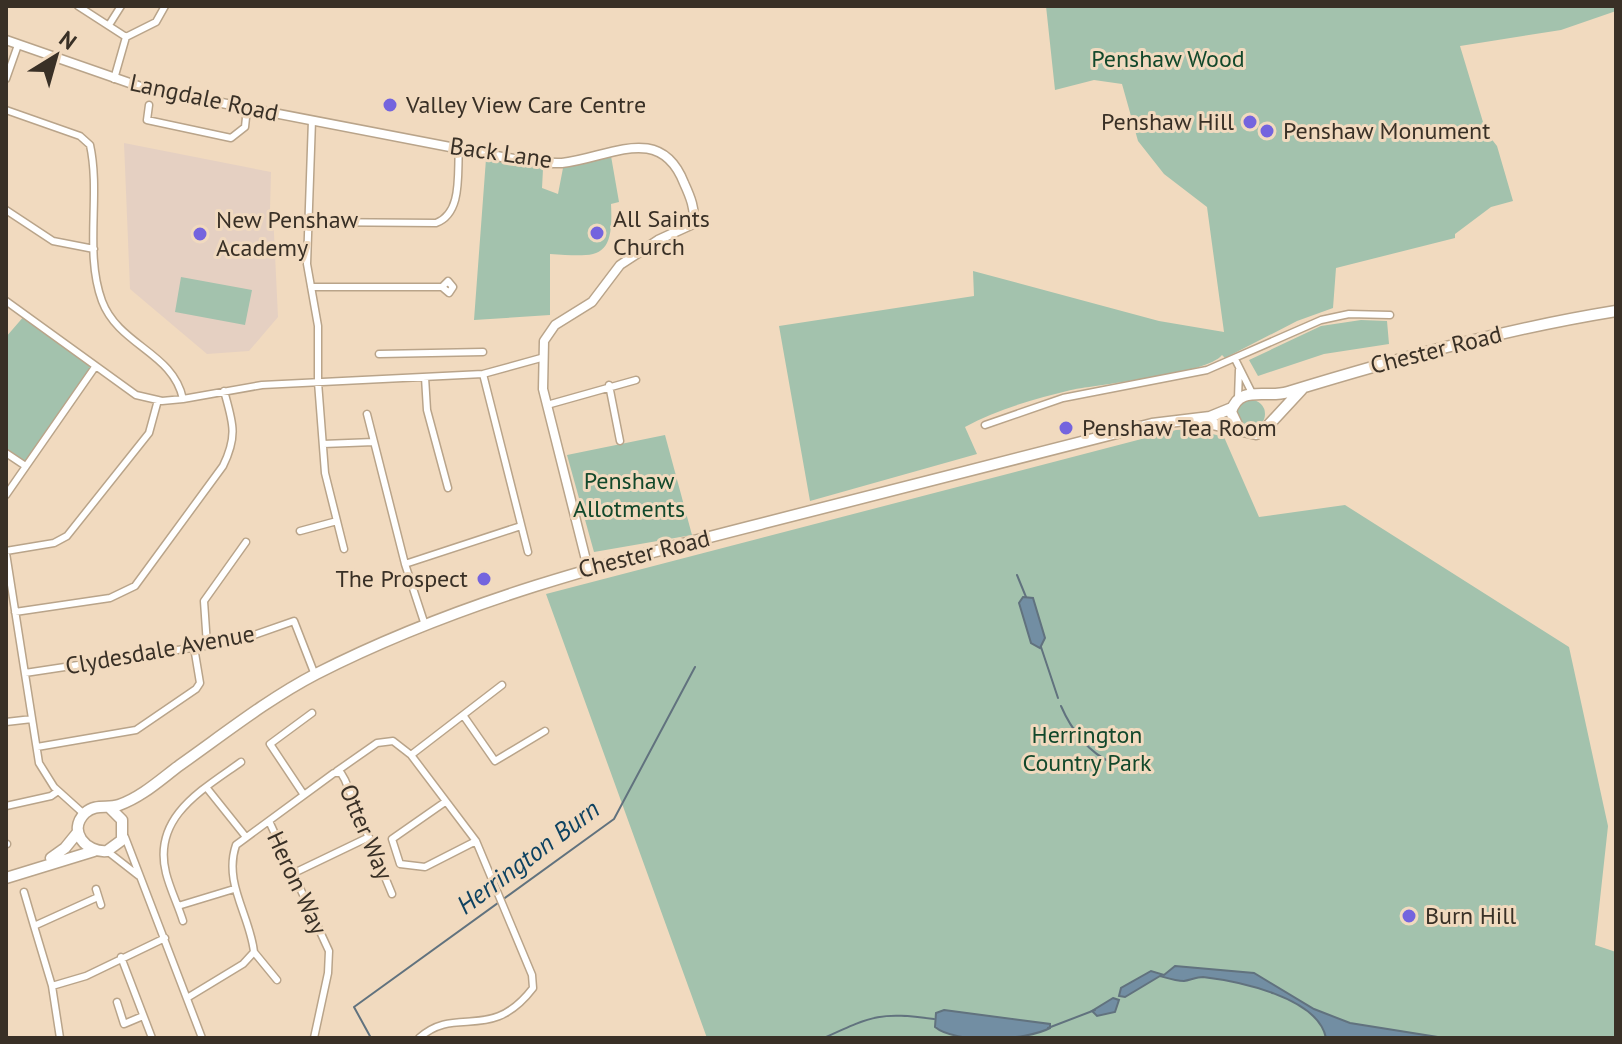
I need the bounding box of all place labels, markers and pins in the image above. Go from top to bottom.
place label: Valley View Care Centre [405,89,646,120]
marker: Valley View Care Centre [381,96,399,114]
place label: Penshaw Hill [1101,106,1234,137]
marker: Penshaw Hill [1241,113,1259,131]
place label: Penshaw Monument [1283,115,1490,146]
marker: Penshaw Monument [1258,122,1276,140]
place label: All Saints Church [613,203,710,262]
place label: New Penshaw Academy [216,204,359,263]
marker: All Saints Church [588,224,606,242]
marker: New Penshaw Academy [191,225,209,243]
place label: Penshaw Tea Room [1082,412,1277,443]
marker: Penshaw Tea Room [1057,419,1075,437]
place label: The Prospect [335,563,468,594]
marker: The Prospect [475,570,493,588]
place label: Burn Hill [1425,900,1516,931]
marker: Burn Hill [1400,907,1418,925]

